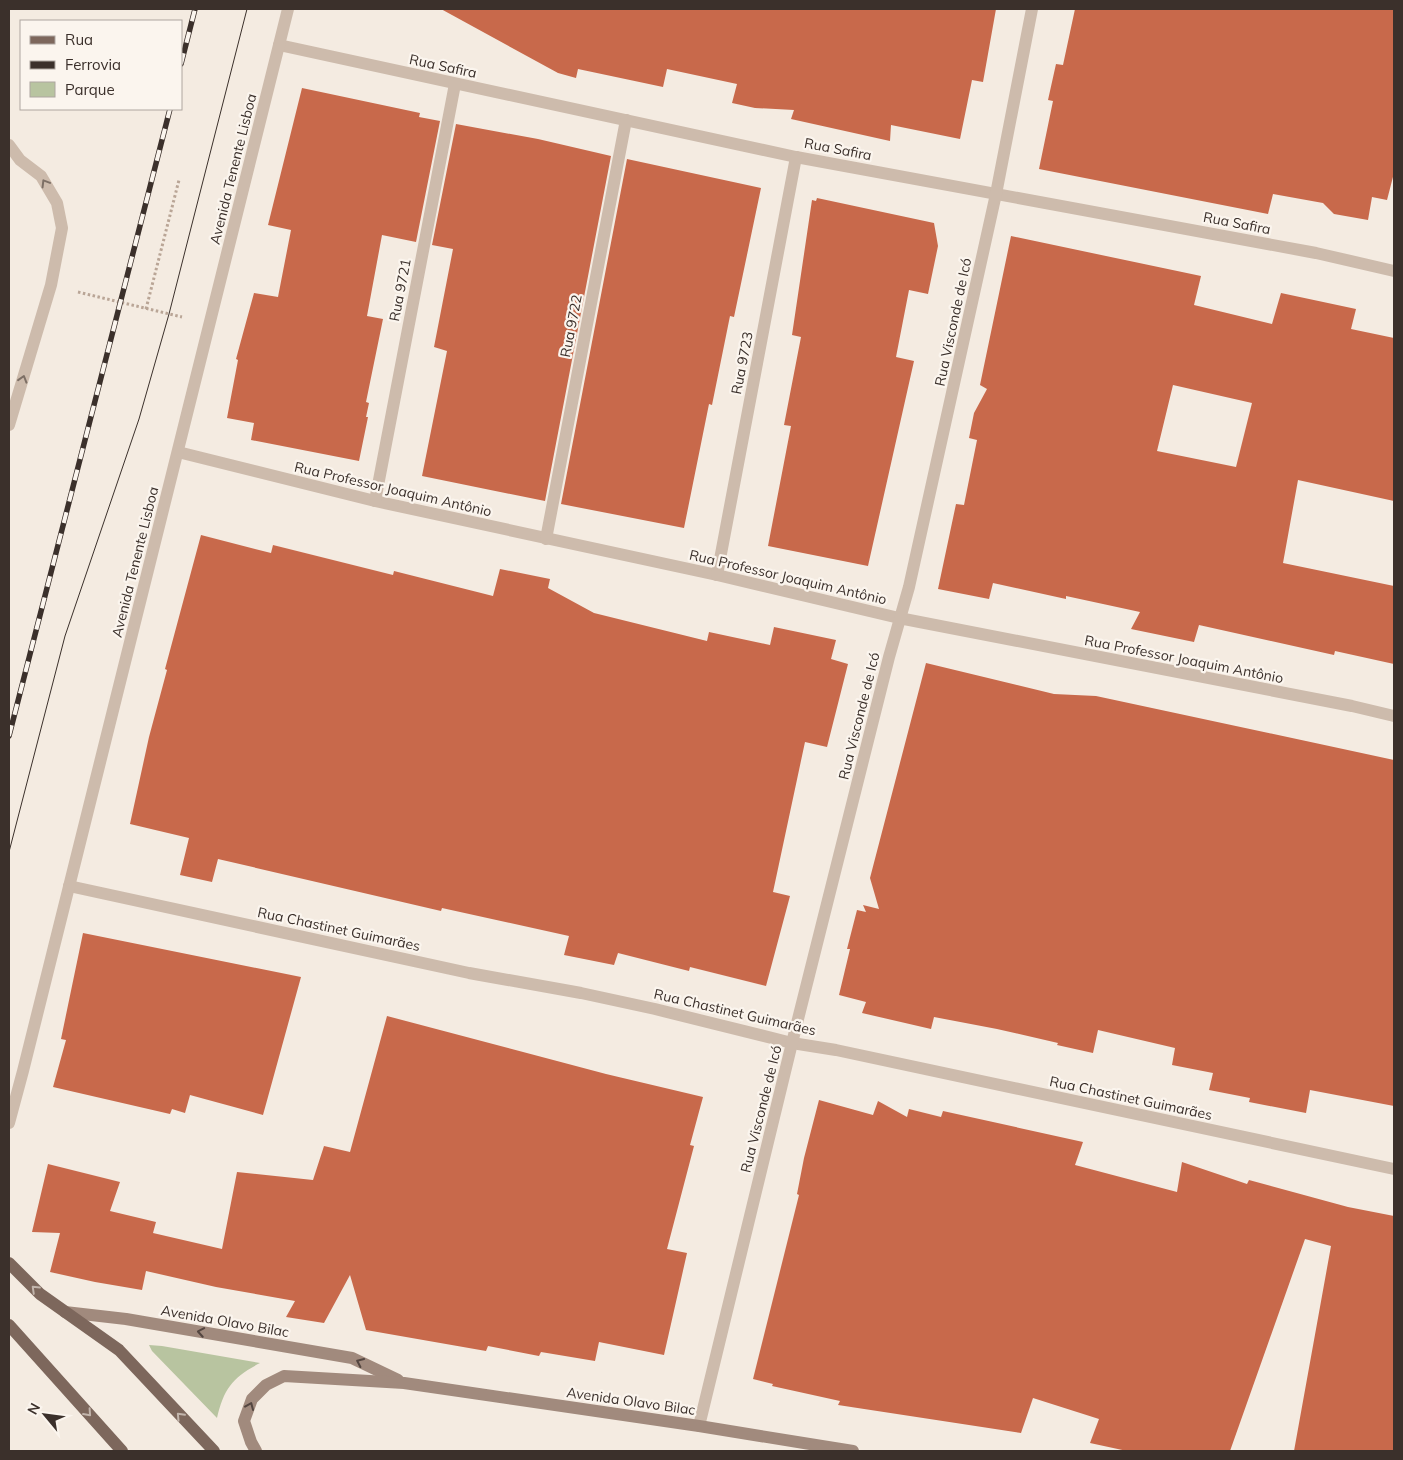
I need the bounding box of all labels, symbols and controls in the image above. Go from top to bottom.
legend [20,20,182,110]
text: Rua [65,30,93,49]
street label: Rua Safira [408,50,478,82]
text: Ferrovia [65,55,121,74]
text: Parque [65,80,115,99]
street label: Avenida Tenente Lisboa [206,92,260,246]
street label: Rua Safira [803,134,873,164]
one-way arrow [42,179,52,188]
street label: Rua Safira [1202,208,1272,238]
street label: Rua Visconde de Icó [931,256,975,388]
street label: Rua 9721 [385,257,415,323]
street label: Rua 9722 [556,293,586,359]
street label: Rua 9723 [727,330,757,396]
one-way arrow [18,375,28,384]
street label: Rua Professor Joaquim Antônio [293,458,493,520]
street label: Avenida Tenente Lisboa [108,485,162,639]
street label: Rua Professor Joaquim Antônio [688,546,888,608]
street label: Rua Professor Joaquim Antônio [1083,631,1285,687]
street label: Rua Visconde de Icó [834,650,884,782]
street label: Rua Chastinet Guimarães [256,903,422,955]
street label: Rua Chastinet Guimarães [652,985,818,1039]
street label: Rua Visconde de Icó [736,1043,786,1175]
street label: Rua Chastinet Guimarães [1048,1072,1214,1124]
one-way arrow [32,1286,41,1295]
street label: Avenida Olavo Bilac [160,1301,291,1341]
one-way arrow [197,1327,205,1337]
one-way arrow [356,1358,365,1369]
street label: Avenida Olavo Bilac [565,1383,697,1419]
north arrow [20,1390,70,1440]
text: N [23,1400,44,1418]
one-way arrow [244,1402,255,1411]
one-way arrow [82,1407,91,1416]
one-way arrow [177,1412,186,1421]

